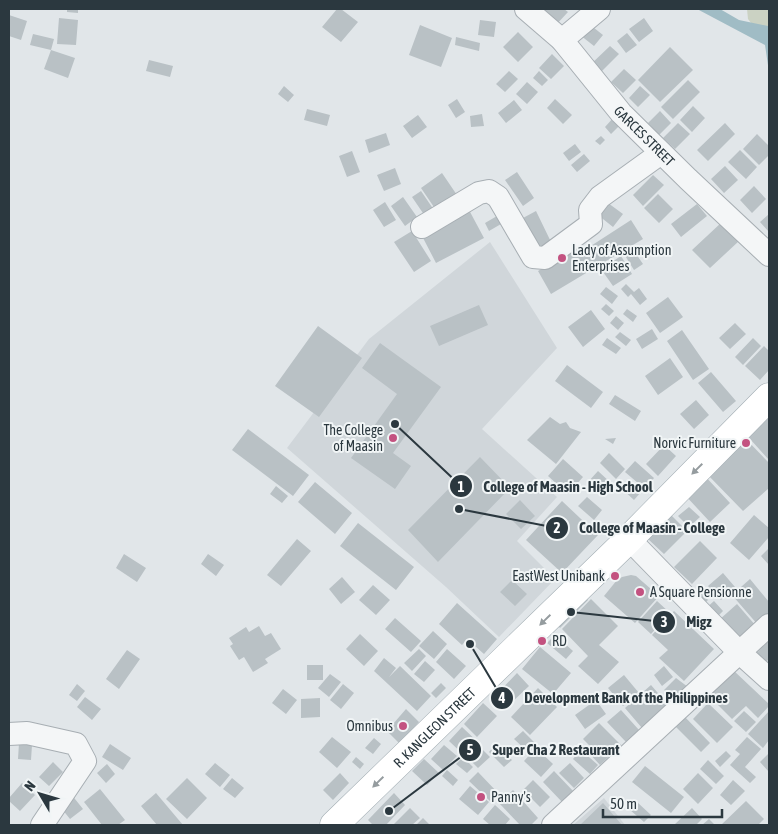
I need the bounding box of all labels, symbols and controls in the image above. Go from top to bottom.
street label: GARCES STREET [611,103,678,169]
place label: Lady of Assumption Enterprises [572,242,671,274]
marker: Lady of Assumption Enterprises [556,252,568,264]
place label: The College of Maasin [323,422,383,454]
marker: The College of Maasin [387,432,399,444]
place label: Norvic Furniture [653,435,736,451]
marker: Norvic Furniture [740,437,752,449]
one-way arrow [692,462,704,474]
callout: College of Maasin - High School [449,471,663,501]
text: 1 [457,478,465,495]
text: College of Maasin - High School [483,478,654,495]
callout: College of Maasin - College [544,513,735,543]
text: 2 [553,519,561,536]
text: College of Maasin - College [579,519,725,536]
place label: EastWest Unibank [512,568,605,584]
marker: EastWest Unibank [609,570,621,582]
place label: A Square Pensionne [650,584,752,600]
marker: A Square Pensionne [634,586,646,598]
callout: Migz [652,607,722,637]
text: 3 [660,613,668,630]
text: Migz [686,613,712,630]
one-way arrow [539,614,551,626]
place label: RD [552,633,567,649]
marker: RD [536,635,548,647]
callout: Development Bank of the Philippines [489,683,738,713]
street label: R. KANGLEON STREET [390,684,479,771]
text: 4 [497,689,506,706]
text: Development Bank of the Philippines [524,689,728,706]
place label: Omnibus [346,718,393,734]
marker: Omnibus [397,720,409,732]
callout: Super Cha 2 Restaurant [457,735,629,765]
text: 5 [466,741,474,758]
text: Super Cha 2 Restaurant [493,741,620,758]
north arrow [15,769,65,819]
one-way arrow [373,776,385,788]
text: N [21,778,39,794]
scale bar [603,786,722,818]
place label: Panny's [491,789,531,805]
marker: Panny's [475,791,487,803]
text: 50 m [610,795,637,812]

